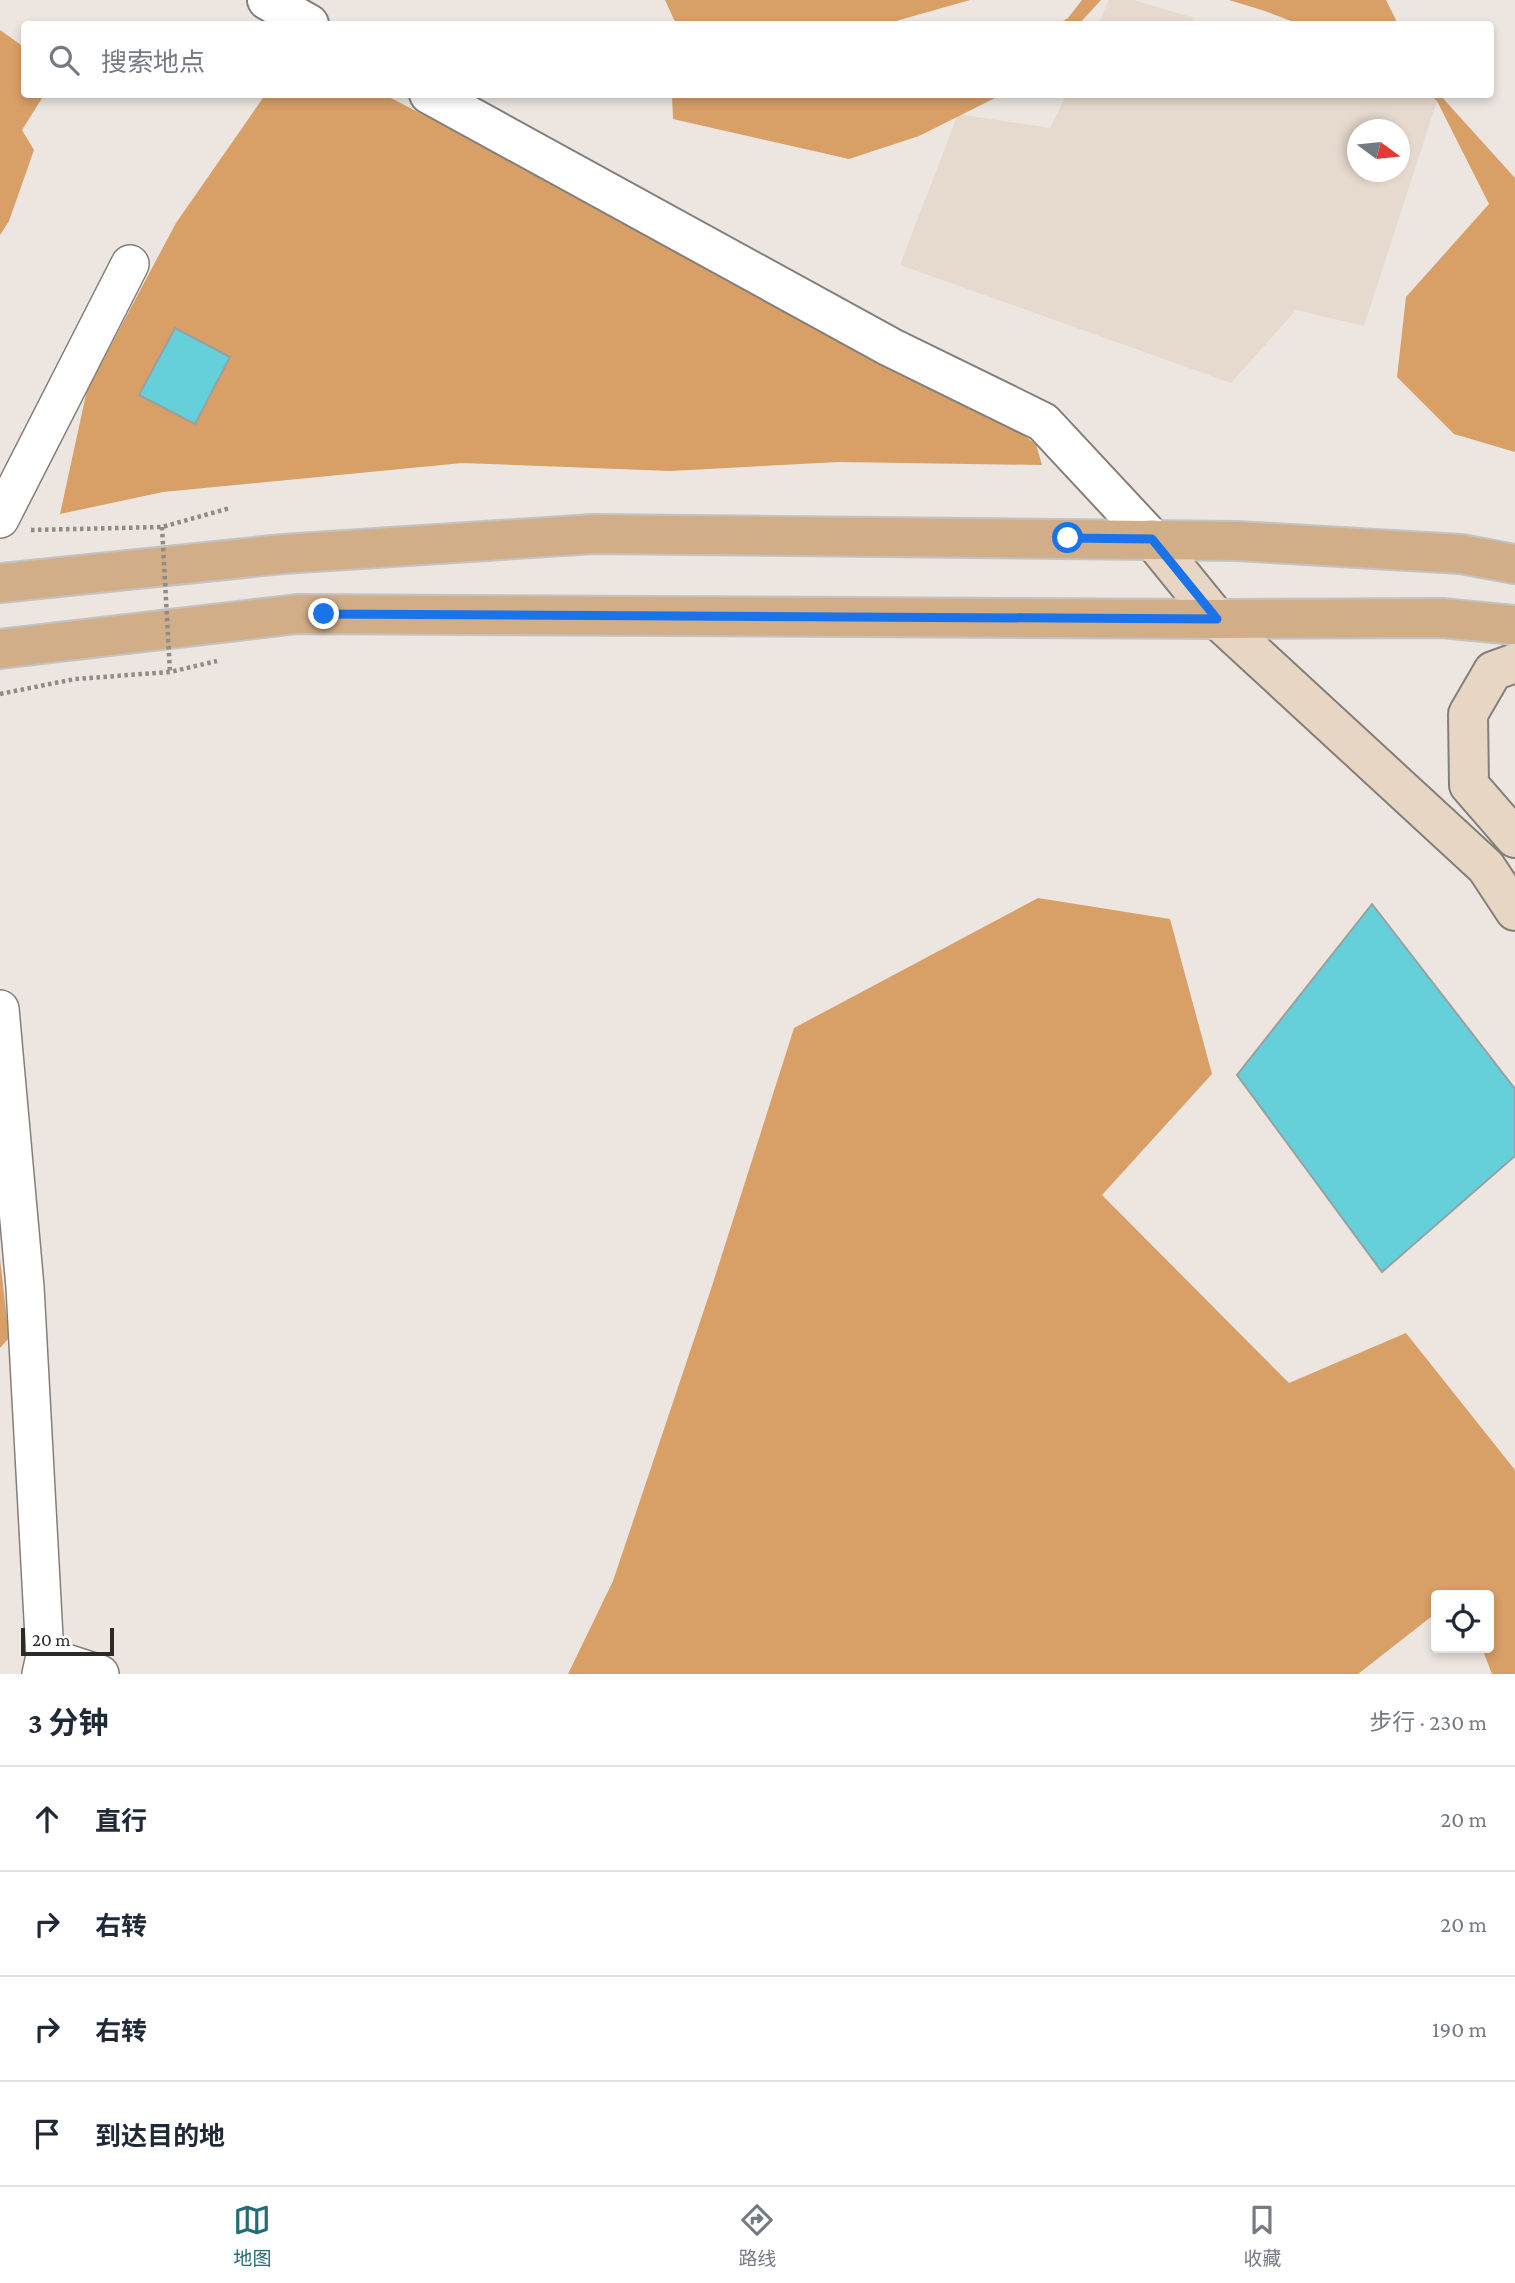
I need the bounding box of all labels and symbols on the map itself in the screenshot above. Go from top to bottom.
north arrow [1347,119,1410,182]
route start [1052,522,1083,553]
route end [308,598,339,629]
scale bar [21,1625,114,1657]

